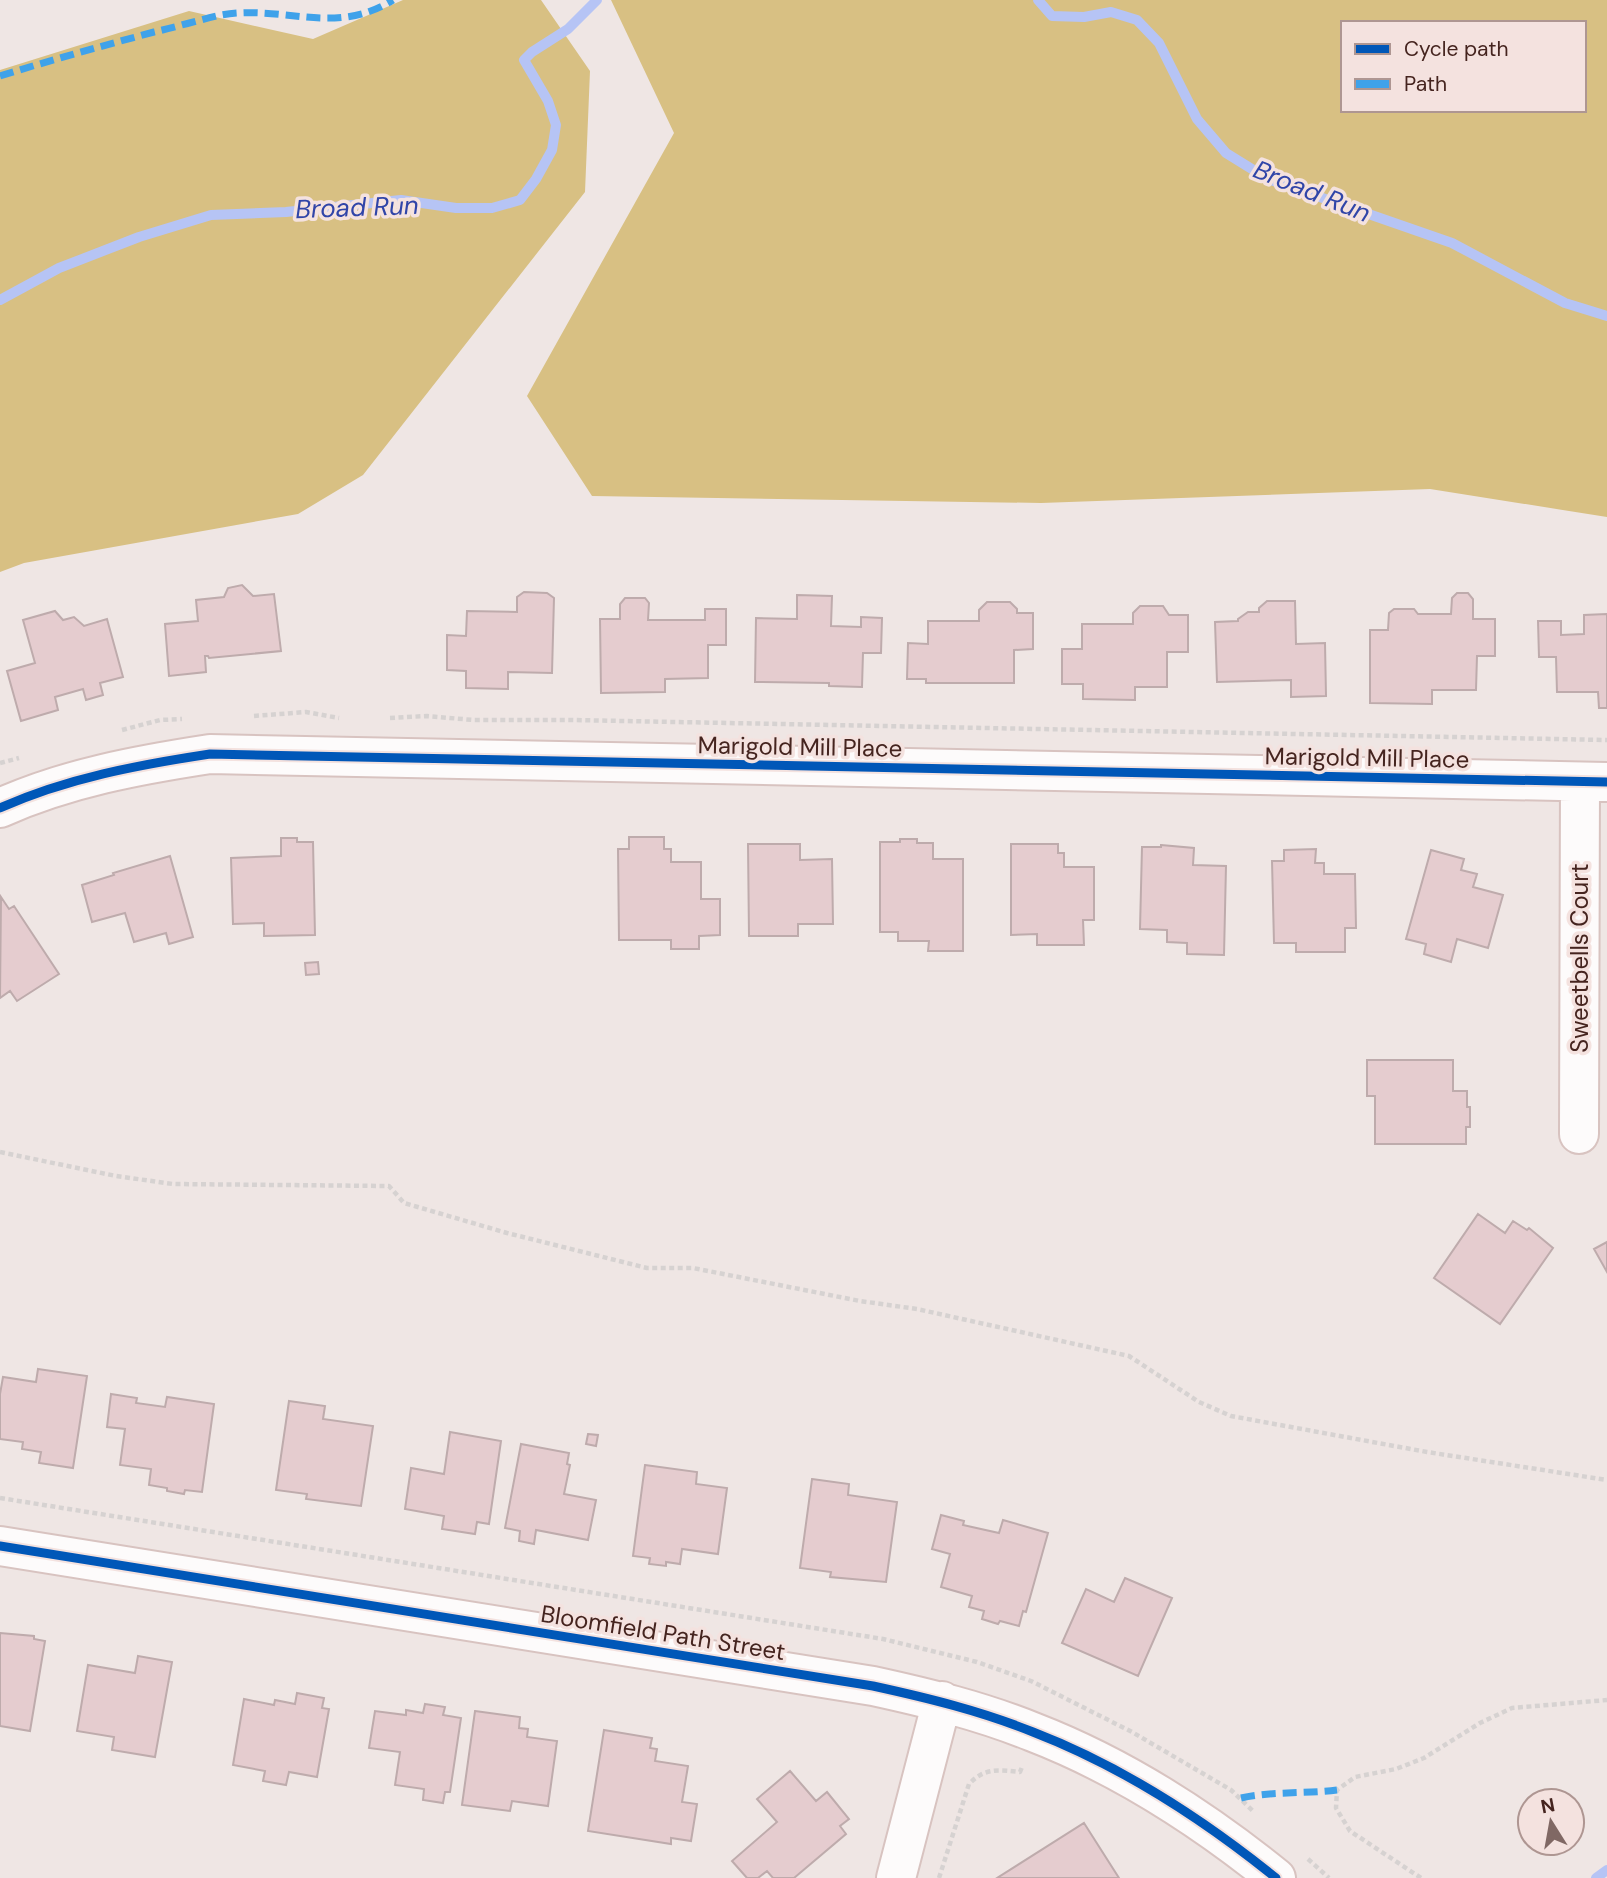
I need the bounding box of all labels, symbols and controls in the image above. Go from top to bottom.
legend [1341,21,1586,112]
text: Cycle path [1404,35,1509,63]
text: Path [1404,70,1447,98]
water label: Broad Run [1248,152,1376,230]
water label: Broad Run [295,188,419,226]
street label: Marigold Mill Place [697,729,903,764]
street label: Marigold Mill Place [1264,740,1470,775]
street label: Sweetbells Court [1564,863,1595,1053]
street label: Bloomfield Path Street [539,1598,788,1667]
north arrow [1516,1787,1586,1857]
text: N [1539,1792,1557,1819]

